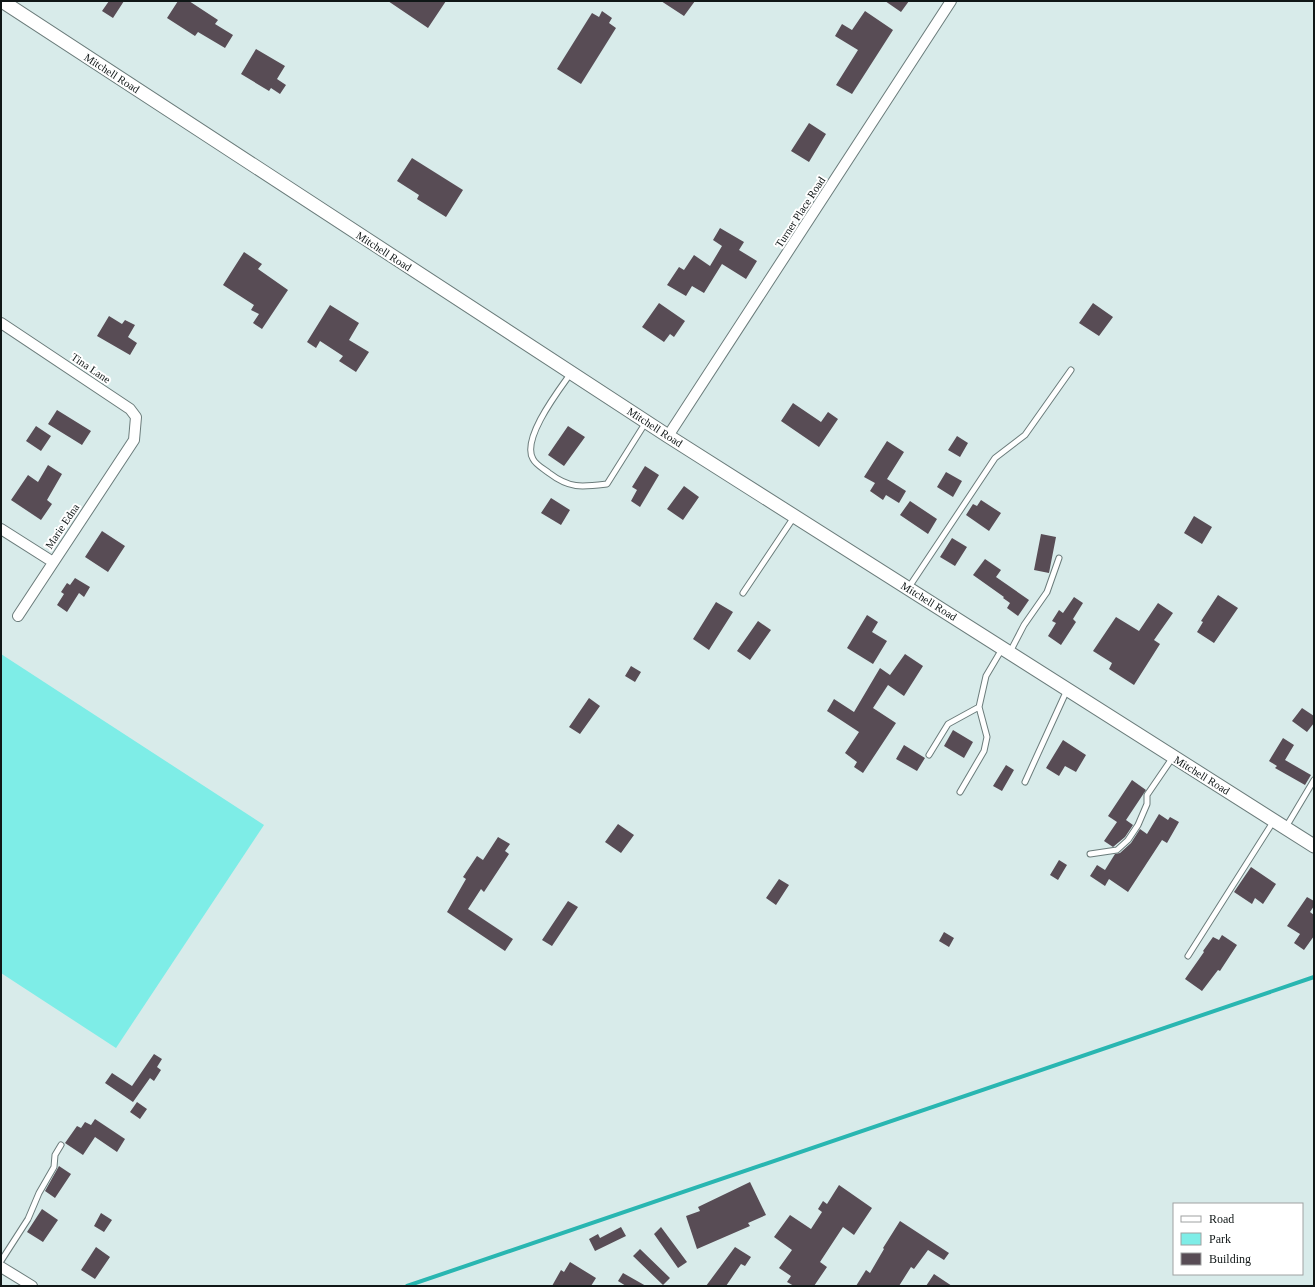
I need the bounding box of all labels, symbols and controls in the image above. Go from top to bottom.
street label: Mitchell Road [82,51,142,96]
street label: Turner Place Road [773,174,828,250]
street label: Mitchell Road [354,229,414,274]
street label: Tina Lane [69,351,113,385]
street label: Mitchell Road [625,405,685,450]
street label: Marie Edna [43,501,81,551]
street label: Mitchell Road [899,579,959,623]
street label: Mitchell Road [1172,753,1232,797]
legend [1173,1203,1303,1275]
text: Road [1209,1212,1234,1226]
text: Park [1209,1232,1231,1246]
text: Building [1209,1252,1251,1266]

